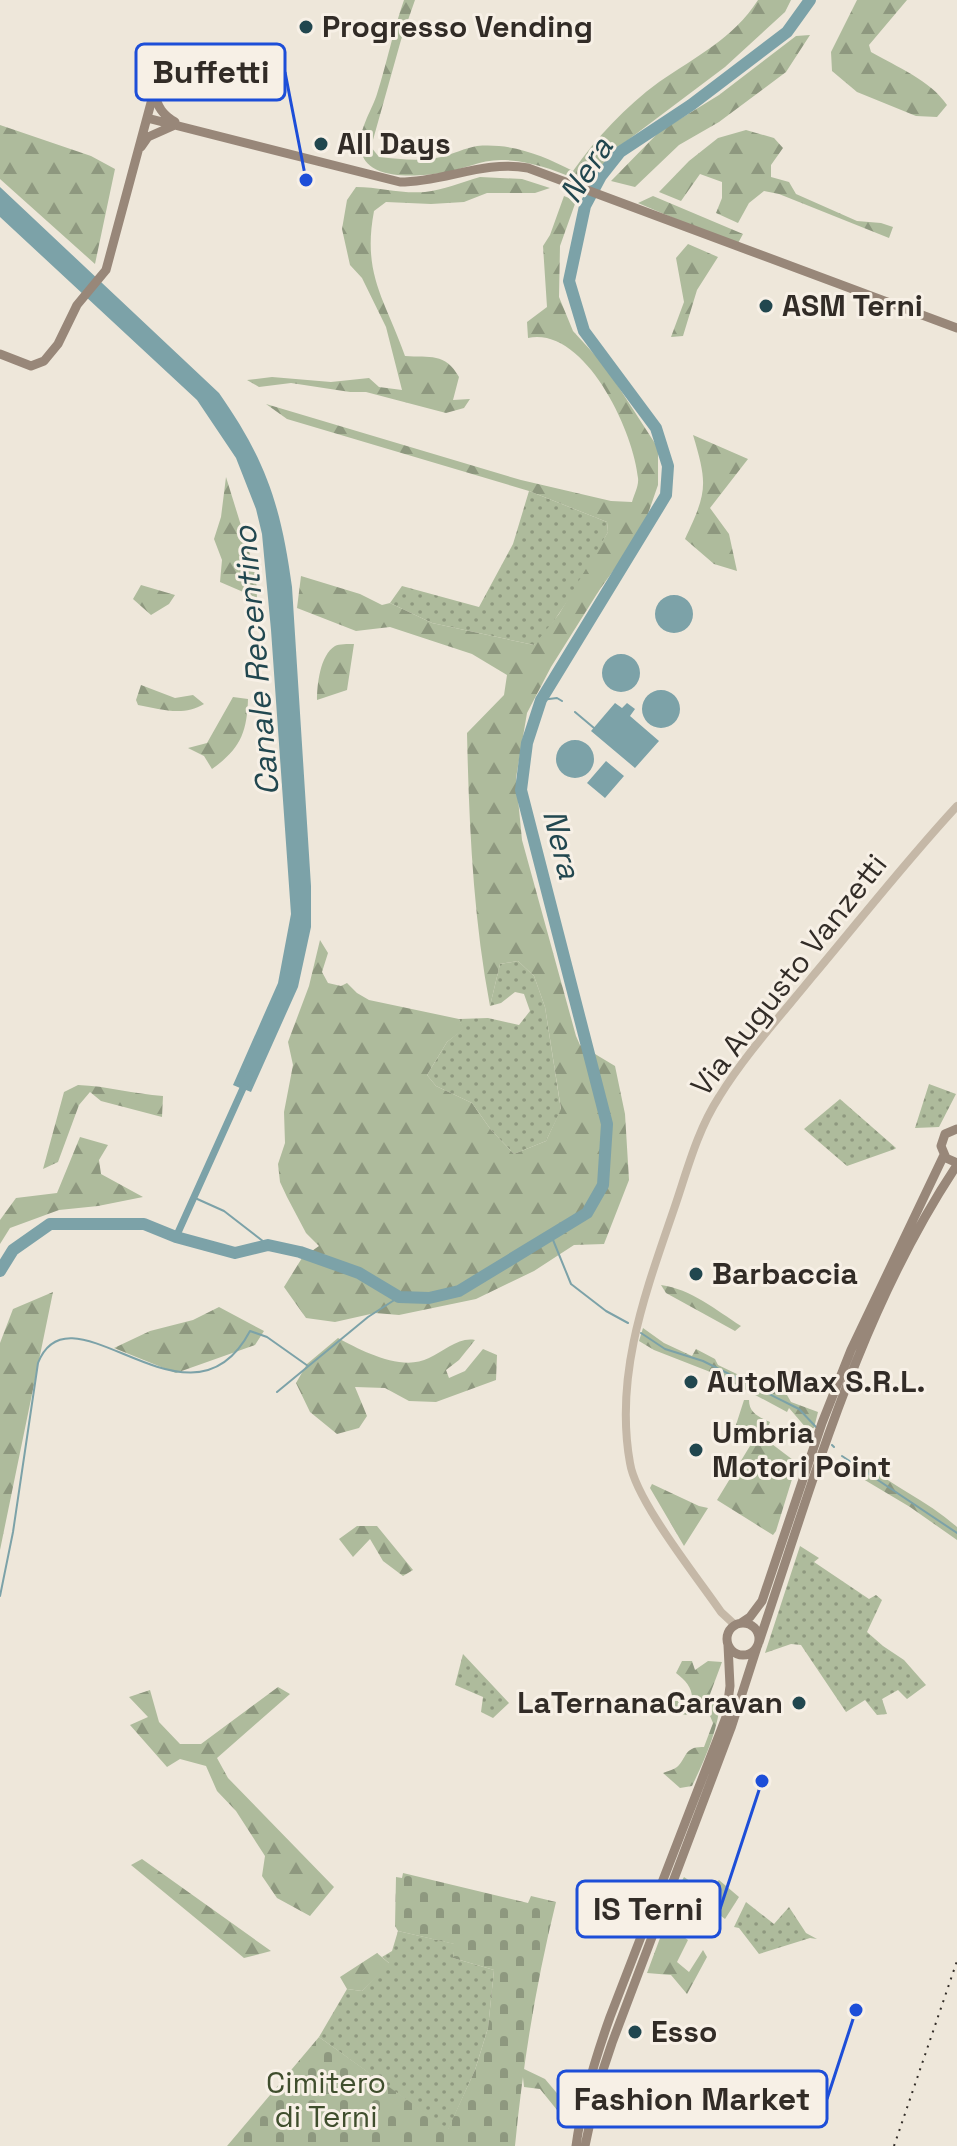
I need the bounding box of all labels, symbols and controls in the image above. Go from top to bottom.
place label: Progresso Vending [322,7,593,46]
marker: Progresso Vending [297,18,315,36]
callout: Buffetti [136,44,285,100]
text: Buffetti [153,52,269,92]
place label: All Days [337,124,451,163]
water label: Nera [550,129,622,210]
marker: All Days [312,135,330,153]
place label: ASM Terni [782,286,923,325]
marker: ASM Terni [757,297,775,315]
water label: Canale Recentino [224,523,288,797]
water label: Nera [534,805,590,883]
street label: Via Augusto Vanzetti [682,846,895,1104]
place label: Barbaccia [712,1254,858,1293]
marker: Barbaccia [687,1265,705,1283]
place label: AutoMax S.R.L. [707,1362,925,1401]
marker: AutoMax S.R.L. [682,1373,700,1391]
place label: Umbria Motori Point [712,1413,891,1486]
marker: Umbria Motori Point [687,1441,705,1459]
place label: LaTernanaCaravan [517,1683,783,1722]
marker: LaTernanaCaravan [790,1694,808,1712]
callout: IS Terni [577,1881,720,1937]
text: IS Terni [593,1889,703,1929]
place label: Esso [651,2012,717,2051]
marker: Esso [626,2023,644,2041]
park label: Cimitero di Terni [266,2063,386,2136]
callout: Fashion Market [558,2071,827,2127]
text: Fashion Market [574,2079,810,2119]

